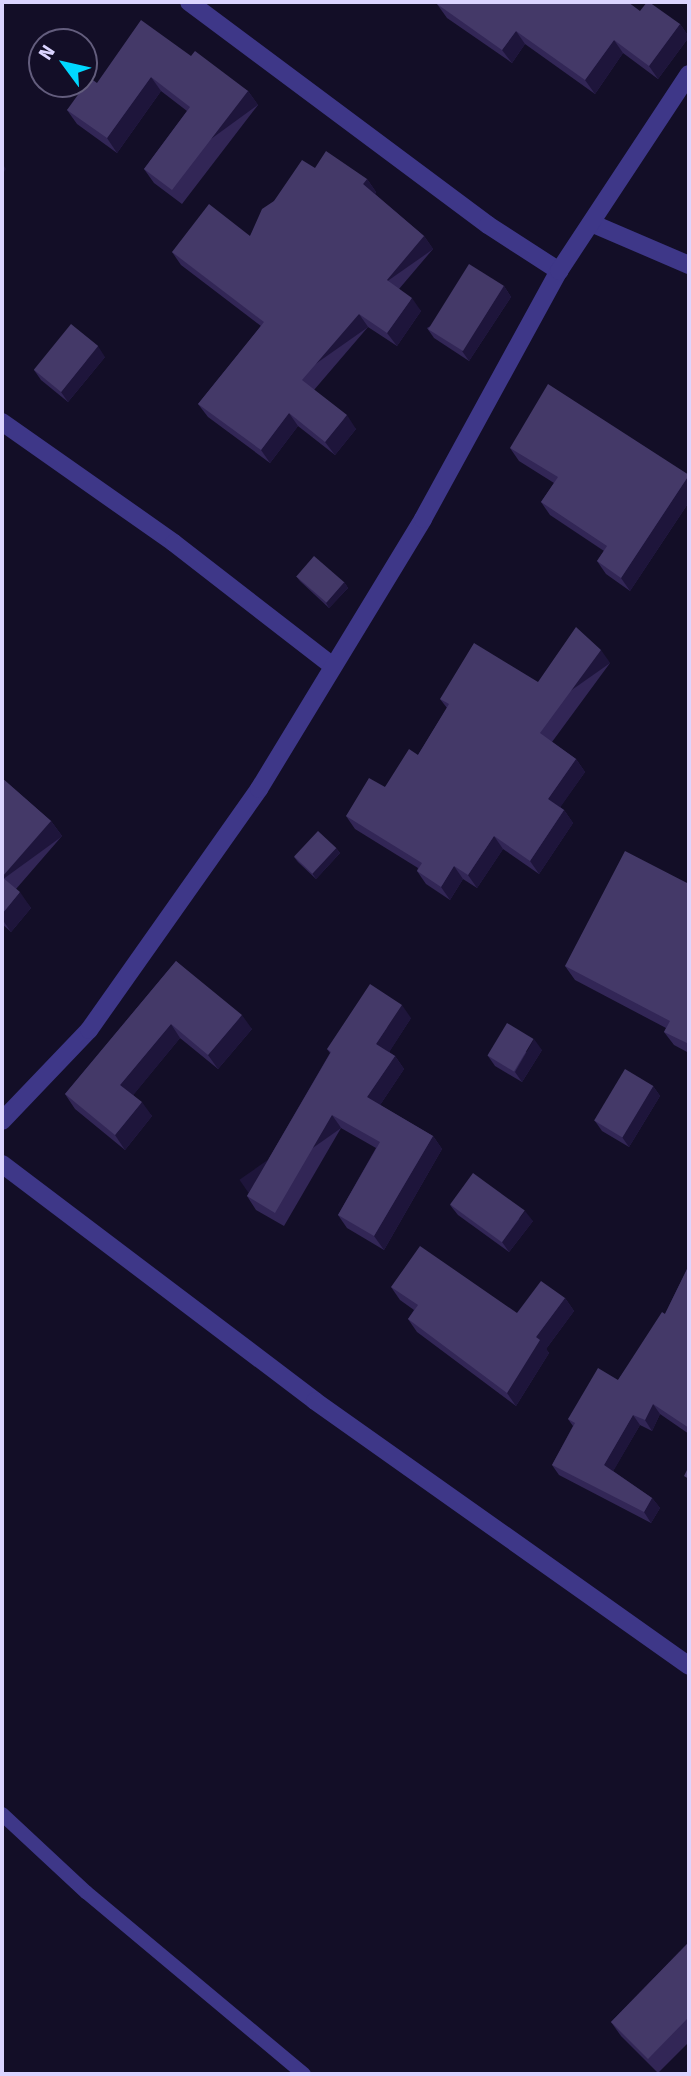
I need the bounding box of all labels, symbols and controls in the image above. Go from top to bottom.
north arrow [28,28,98,98]
text: N [34,41,60,64]

